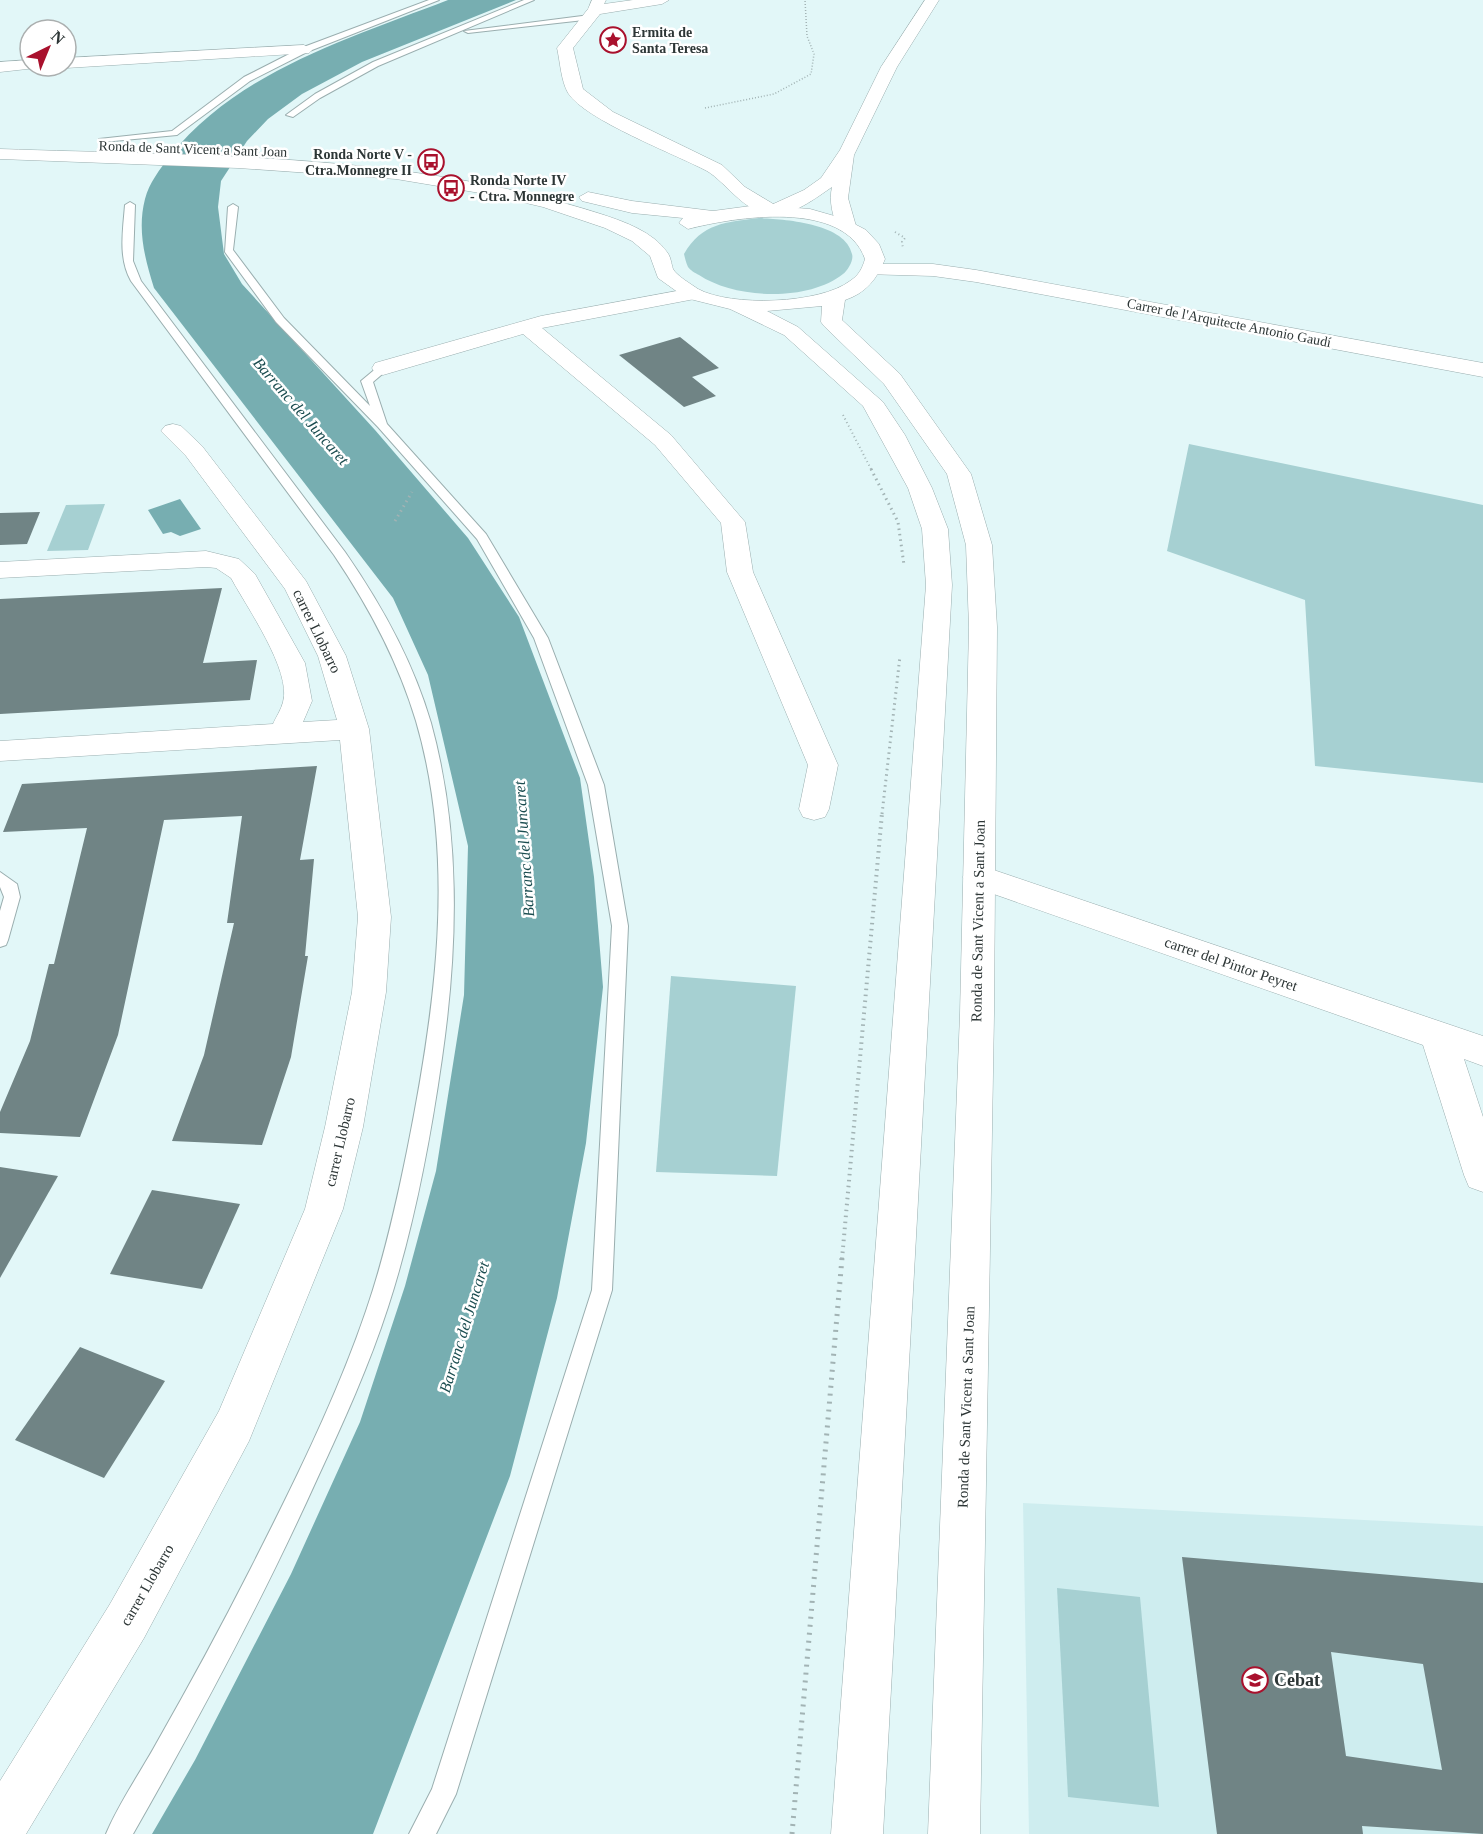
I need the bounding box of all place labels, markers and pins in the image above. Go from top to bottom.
place icon: Ermita de Santa Teresa [598,25,628,55]
place label: Ermita de Santa Teresa [632,25,708,56]
place label: Ronda Norte V - Ctra.Monnegre II [305,147,412,178]
bus stop icon: Ronda Norte V - Ctra.Monnegre II [416,147,446,177]
bus stop icon: Ronda Norte IV - Ctra. Monnegre [436,173,466,203]
place label: Ronda Norte IV - Ctra. Monnegre [470,173,574,204]
school or university icon: Cebat [1240,1665,1270,1695]
place label: Cebat [1274,1670,1320,1690]

